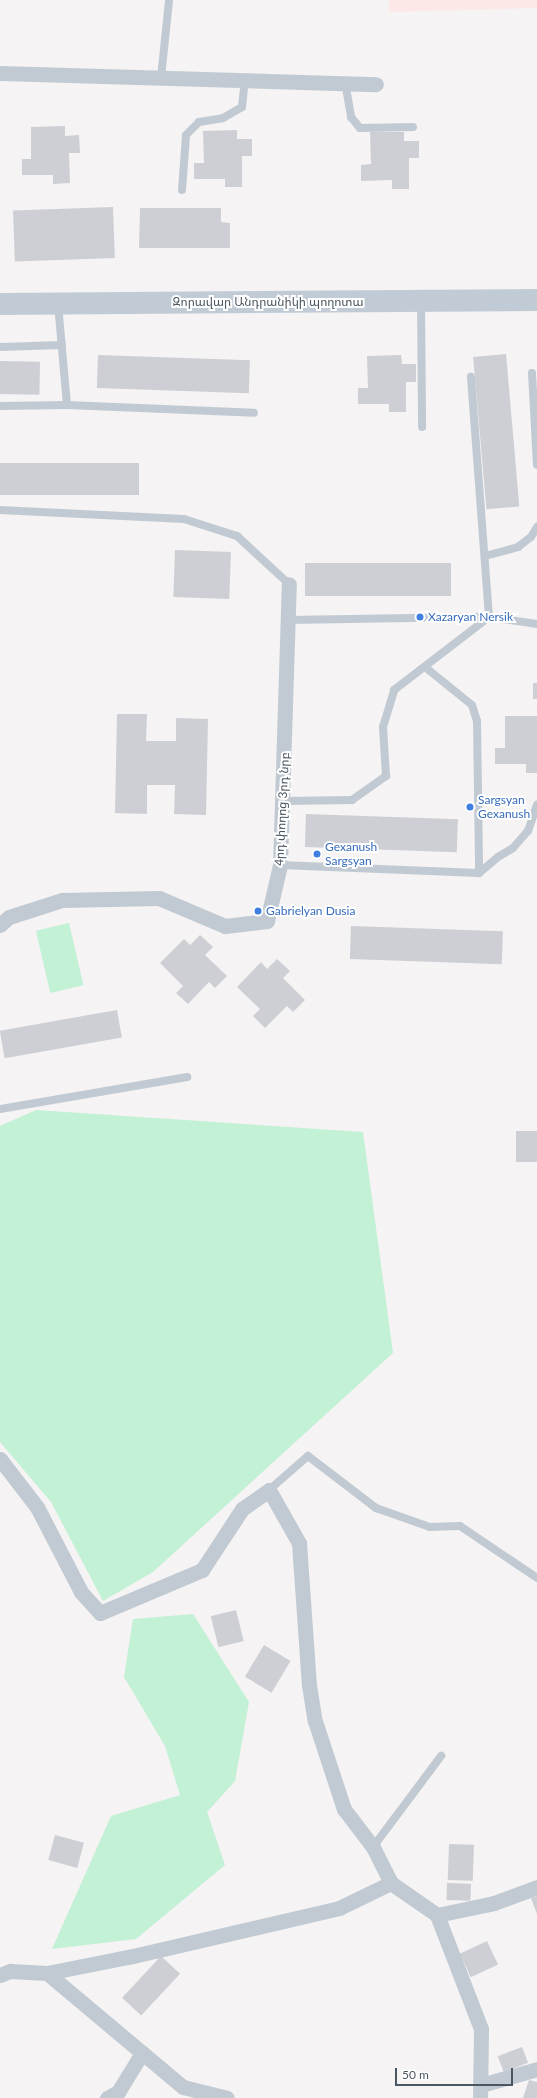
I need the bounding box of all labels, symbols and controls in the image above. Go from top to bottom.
street label: Զորավար Անդրանիկի պողոտա [172,295,364,309]
place label: Xazaryan Nersik [428,610,513,624]
marker: Xazaryan Nersik [415,612,425,622]
street label: 4րդ փողոց 3րդ նրբ [272,752,292,866]
place label: Sargsyan Gexanush [478,793,530,821]
marker: Sargsyan Gexanush [465,802,475,812]
place label: Gexanush Sargsyan [325,840,377,868]
marker: Gexanush Sargsyan [312,849,322,859]
place label: Gabrielyan Dusia [266,904,355,918]
marker: Gabrielyan Dusia [253,906,263,916]
scale bar [397,2060,515,2086]
text: 50 m [402,2067,429,2082]

